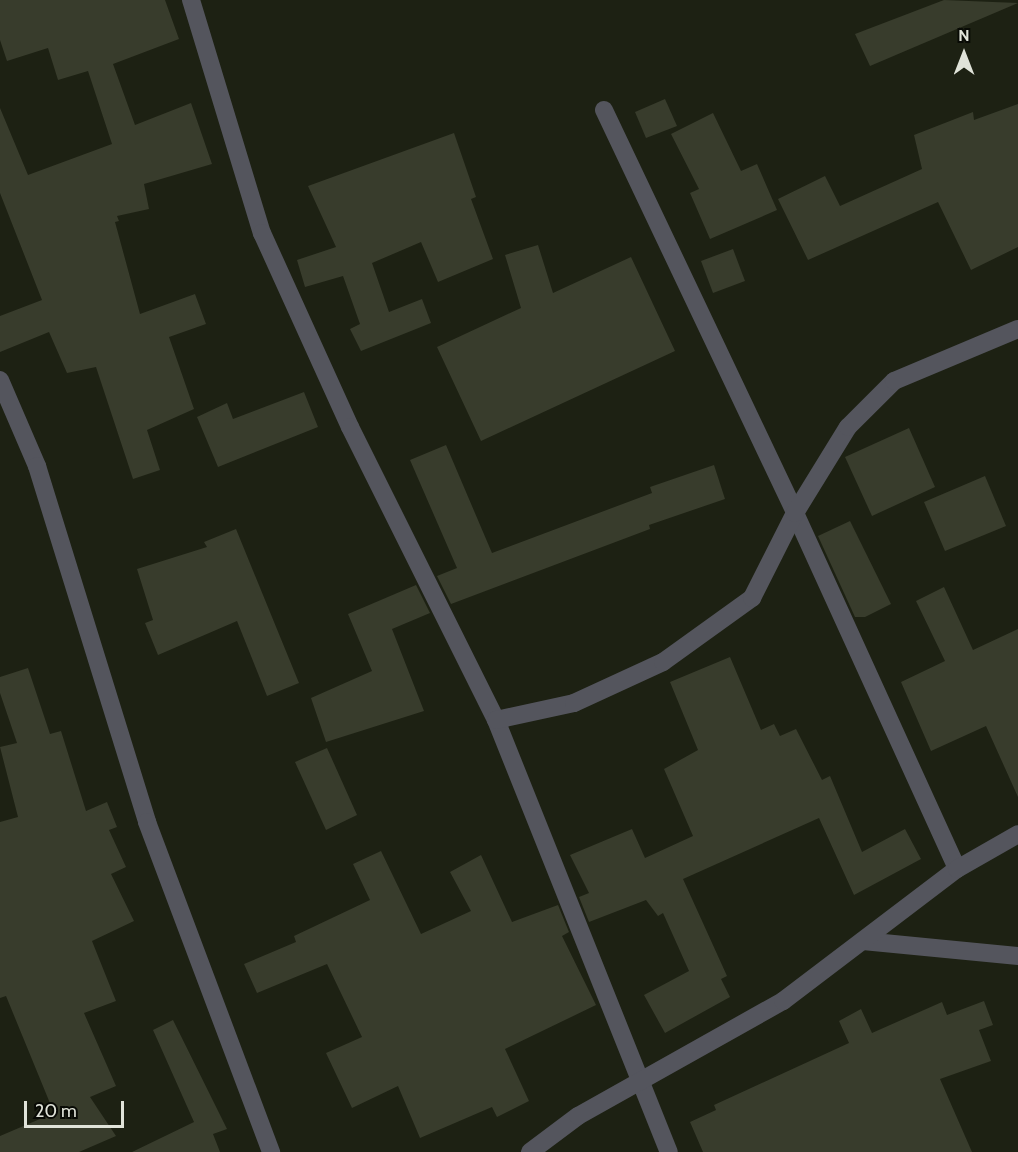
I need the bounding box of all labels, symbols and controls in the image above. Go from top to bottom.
north arrow [934,24,994,84]
text: N [958,26,970,45]
scale bar [27,1089,128,1127]
text: 20 m [35,1100,77,1122]

